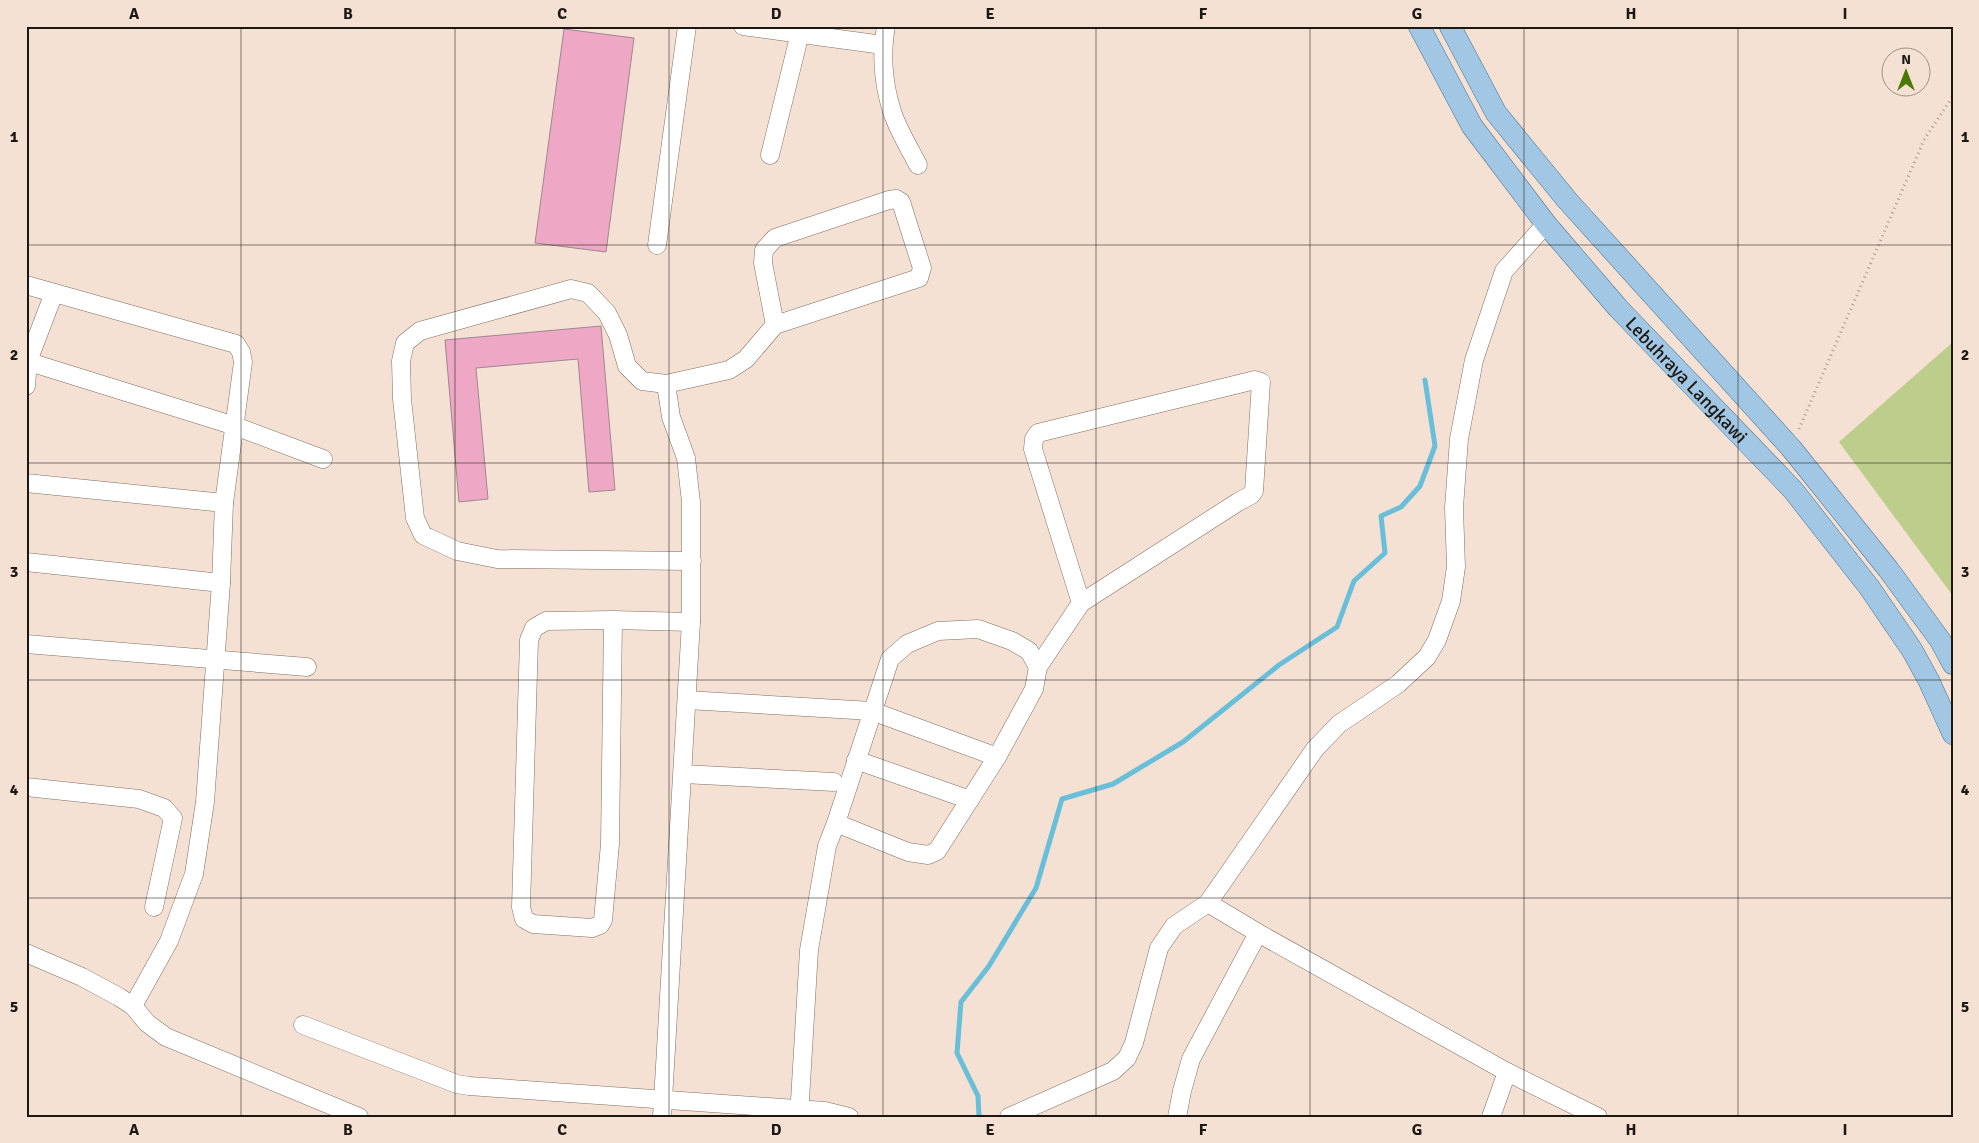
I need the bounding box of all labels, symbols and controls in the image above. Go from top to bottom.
text: A [129,4,140,24]
text: B [343,4,353,24]
text: C [557,4,567,24]
text: D [771,4,782,24]
text: E [985,4,995,24]
text: F [1199,4,1208,24]
text: G [1412,4,1422,24]
text: H [1626,4,1636,24]
text: I [1842,4,1848,24]
north arrow [1882,48,1932,98]
text: N [1901,51,1911,68]
text: 1 [10,127,19,147]
text: 1 [1961,127,1970,147]
street label: Lebuhraya Langkawi [1620,312,1752,449]
text: 2 [10,345,18,365]
text: 2 [1961,345,1969,365]
text: 3 [10,562,18,582]
text: 3 [1961,562,1969,582]
text: 4 [10,780,19,800]
text: 4 [1961,780,1970,800]
text: 5 [10,997,18,1017]
text: 5 [1961,997,1969,1017]
text: A [129,1120,140,1140]
text: B [343,1120,353,1140]
text: C [557,1120,567,1140]
text: D [771,1120,782,1140]
text: E [985,1120,995,1140]
text: F [1199,1120,1208,1140]
text: G [1412,1120,1422,1140]
text: H [1626,1120,1636,1140]
text: I [1842,1120,1848,1140]

